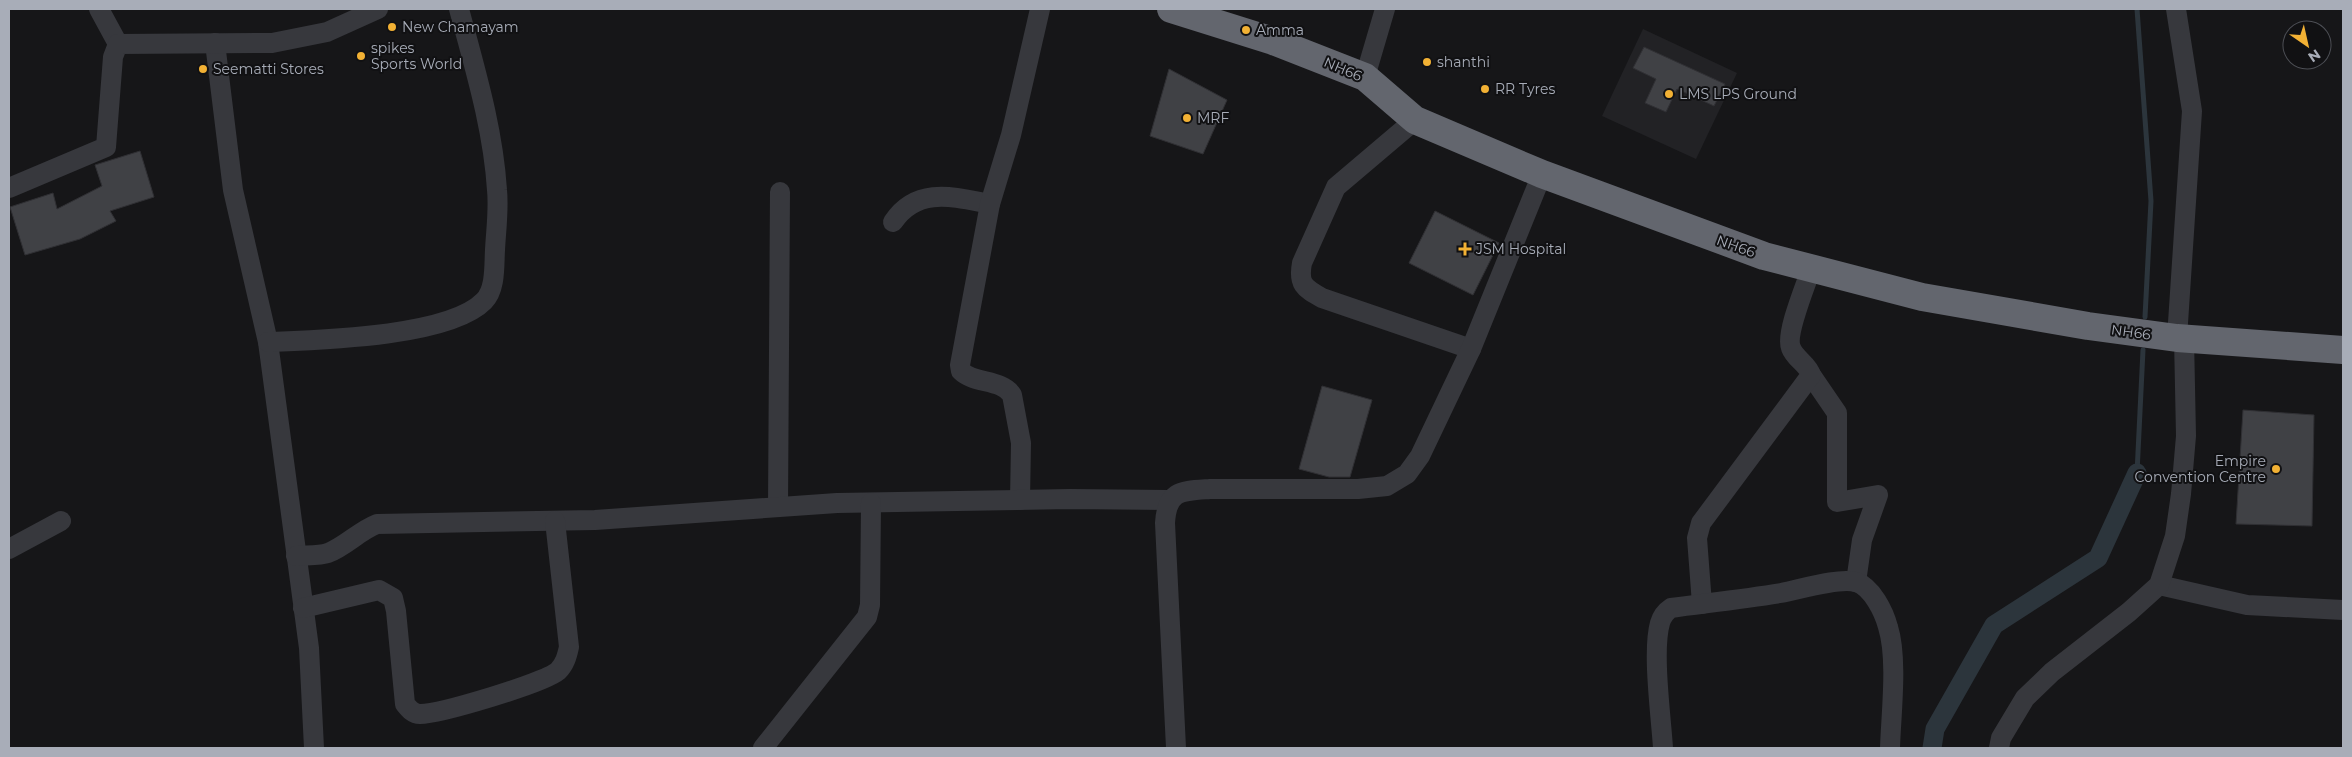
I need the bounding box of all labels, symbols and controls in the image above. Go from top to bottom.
place label: New Chamayam [402,18,519,36]
north arrow [2282,20,2332,70]
marker: New Chamayam [386,21,398,33]
place label: Amma [1256,21,1304,39]
marker: Amma [1240,24,1252,36]
place label: spikes Sports World [371,39,462,73]
text: N [2305,45,2324,66]
marker: spikes Sports World [355,50,367,62]
street label: NH66 [1321,53,1365,85]
place label: shanthi [1437,53,1490,71]
marker: shanthi [1421,56,1433,68]
place label: Seematti Stores [213,60,324,78]
marker: Seematti Stores [197,63,209,75]
place label: RR Tyres [1495,80,1555,98]
marker: RR Tyres [1479,83,1491,95]
place label: LMS LPS Ground [1679,85,1797,103]
marker: LMS LPS Ground [1663,88,1675,100]
place label: MRF [1197,109,1229,127]
marker: MRF [1181,112,1193,124]
street label: NH66 [1714,231,1758,261]
place label: JSM Hospital [1475,240,1566,258]
marker: JSM Hospital [1458,242,1472,256]
street label: NH66 [2110,320,2152,344]
place label: Empire Convention Centre [2135,452,2266,486]
marker: Empire Convention Centre [2270,463,2282,475]

